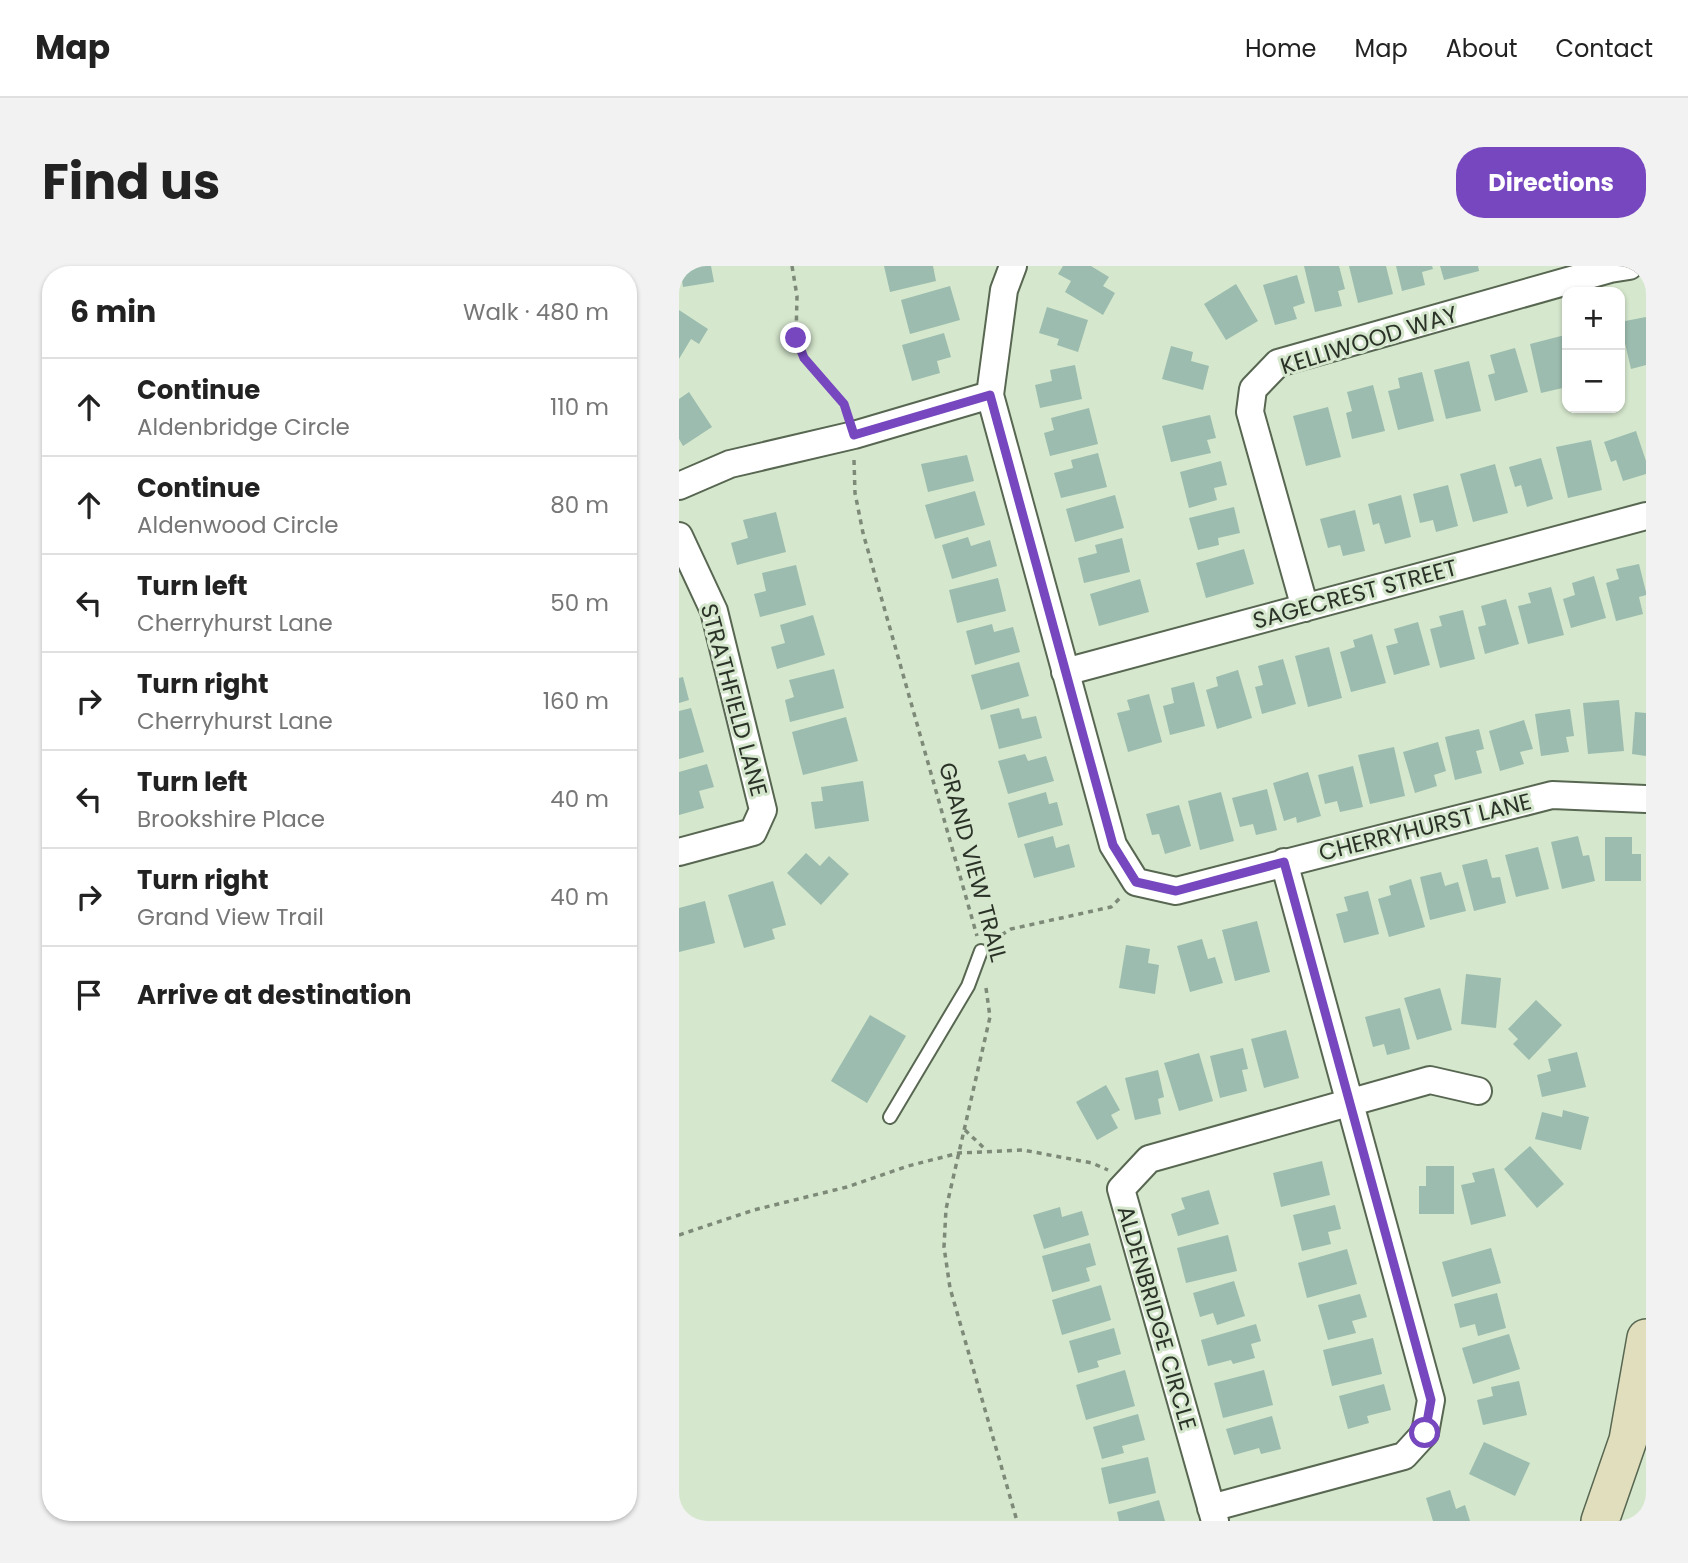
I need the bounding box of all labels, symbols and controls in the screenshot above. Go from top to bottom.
text: Map [35,24,110,71]
text: Home [1245,32,1317,65]
text: Map [1355,32,1408,65]
text: About [1446,32,1517,65]
text: Contact [1555,32,1653,65]
button: Directions [1456,147,1646,218]
text: Find us [42,148,220,216]
map controls [1562,287,1625,413]
button: + [1562,287,1625,350]
text: 6 min [70,290,156,333]
text: Walk · 480 m [463,296,609,328]
street label: KELLIWOOD WAY [1277,298,1461,382]
route end [780,322,811,353]
button: − [1562,350,1625,413]
text: Continue [137,372,260,408]
icon: ahead [70,388,108,426]
text: 110 m [550,391,609,423]
text: Aldenbridge Circle [137,411,350,443]
text: Continue [137,470,260,506]
icon: ahead [70,486,108,524]
text: 80 m [550,489,609,521]
text: Aldenwood Circle [137,509,339,541]
street label: SAGECREST STREET [1249,551,1461,637]
text: Turn left [137,568,248,604]
icon: left [70,584,108,622]
text: 50 m [550,587,609,619]
street label: STRATHFIELD LANE [693,600,775,800]
text: Cherryhurst Lane [137,607,333,639]
text: Turn right [137,666,269,702]
icon: right [70,682,108,720]
text: 160 m [543,685,609,717]
text: Cherryhurst Lane [137,705,333,737]
street label: GRAND VIEW TRAIL [931,759,1015,965]
text: Turn left [137,764,248,800]
icon: left [70,780,108,818]
text: 40 m [550,783,609,815]
street label: CHERRYHURST LANE [1315,785,1535,869]
text: Brookshire Place [137,803,325,835]
text: Turn right [137,862,269,898]
icon: right [70,878,108,916]
text: 40 m [550,881,609,913]
text: Grand View Trail [137,901,324,933]
icon: arrive [70,976,108,1014]
text: Arrive at destination [137,977,412,1013]
street label: ALDENBRIDGE CIRCLE [1110,1202,1204,1434]
route start [1409,1417,1440,1448]

